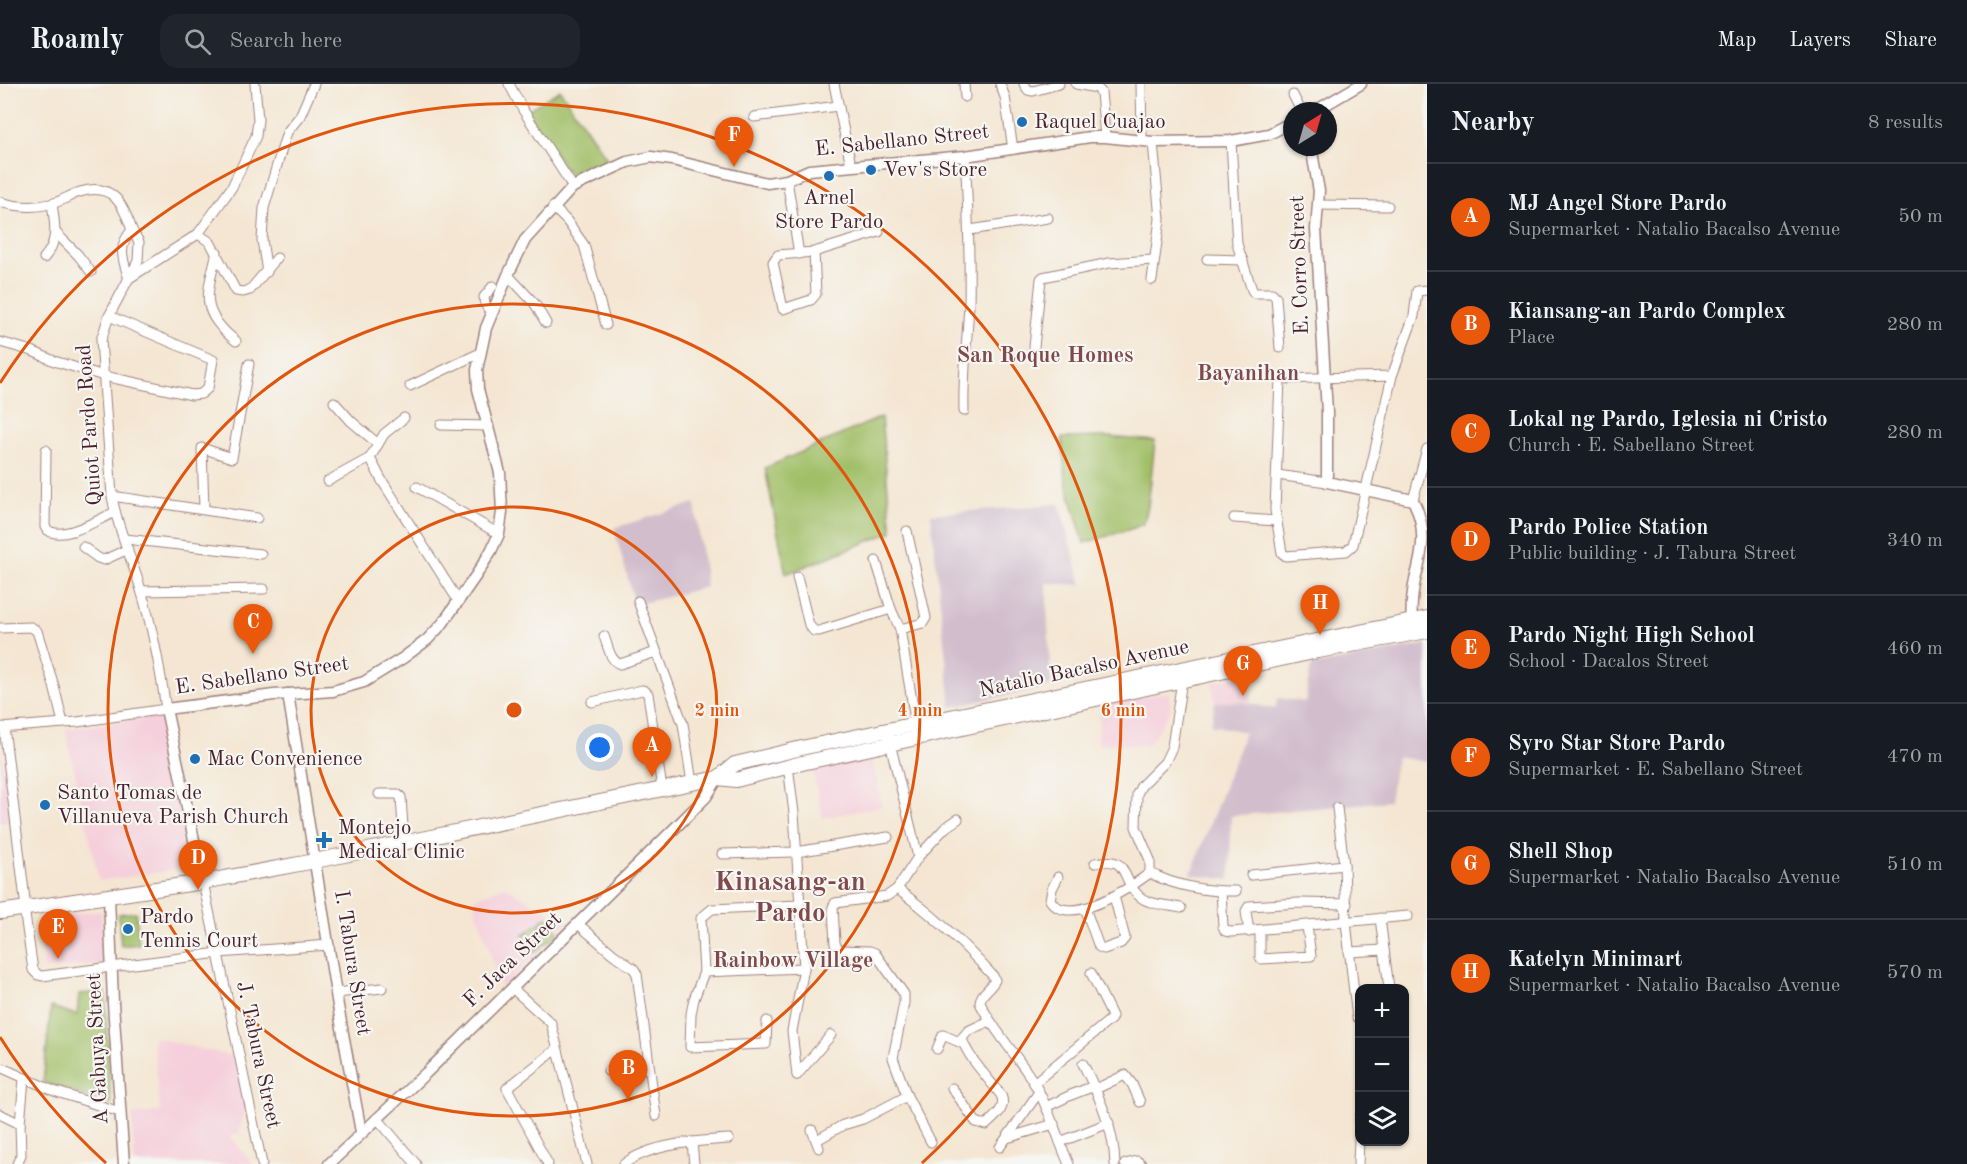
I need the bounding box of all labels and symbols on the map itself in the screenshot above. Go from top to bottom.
north arrow [1283,102,1337,156]
place label: Raquel Cuajao [1034,112,1166,133]
marker: Raquel Cuajao [1015,115,1029,129]
pin: F [714,118,754,167]
street label: E. Sabellano Street [814,121,990,161]
place label: Vev's Store [883,160,987,181]
marker: Vev's Store [864,163,878,177]
marker: Arnel Store Pardo [822,169,836,183]
place label: Arnel Store Pardo [775,188,883,233]
street label: E. Corro Street [1287,195,1313,335]
street label: Quiot Pardo Road [74,344,106,506]
district label: San Roque Homes [956,345,1134,367]
district label: Bayanihan [1197,363,1299,385]
pin: H [1300,586,1340,635]
pin: C [234,604,272,654]
street label: Natalio Bacalso Avenue [977,636,1191,702]
pin: G [1224,646,1262,696]
street label: E. Sabellano Street [174,653,350,699]
centre of rings [504,700,524,720]
text: 2 min [694,702,740,720]
text: 4 min [897,702,943,720]
text: 6 min [1100,702,1146,720]
pin: A [632,728,672,777]
your location [585,733,614,762]
place label: Mac Convenience [207,749,362,770]
marker: Mac Convenience [188,752,202,766]
place label: Santo Tomas de Villanueva Parish Church [57,783,289,828]
marker: Santo Tomas de Villanueva Parish Church [38,798,52,812]
place label: Montejo Medical Clinic [338,818,465,863]
marker: Montejo Medical Clinic [315,831,333,849]
pin: D [178,840,218,890]
district label: Kinasang-an Pardo [714,869,866,927]
street label: I. Tabura Street [330,889,374,1037]
place label: Pardo Tennis Court [140,907,258,952]
street label: F. Jaca Street [460,908,566,1012]
pin: E [38,910,78,959]
marker: Pardo Tennis Court [121,922,135,936]
district label: Rainbow Village [713,950,873,972]
street label: A Gabuya Street [84,973,112,1125]
street label: J. Tabura Street [232,980,284,1130]
pin: B [608,1050,648,1100]

